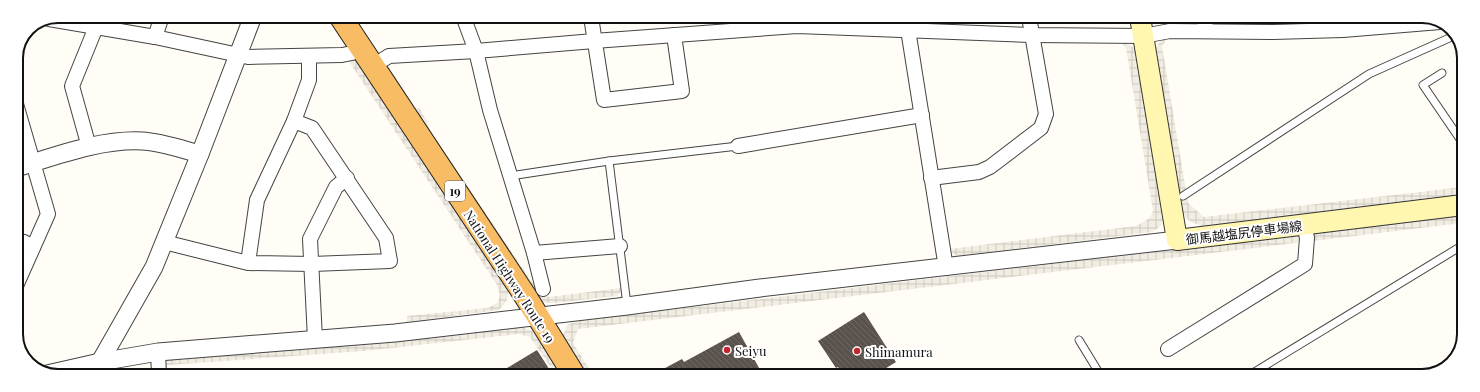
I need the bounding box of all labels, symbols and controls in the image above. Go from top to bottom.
road number: 19 [445,181,465,201]
street label: National Highway Route 19 [461,206,559,346]
street label: 御馬越塩尻停車場線 [1185,216,1303,248]
place label: Seiyu [735,342,767,359]
place label: Shimamura [865,343,933,360]
marker: Seiyu [722,345,732,355]
marker: Shimamura [852,346,862,356]

